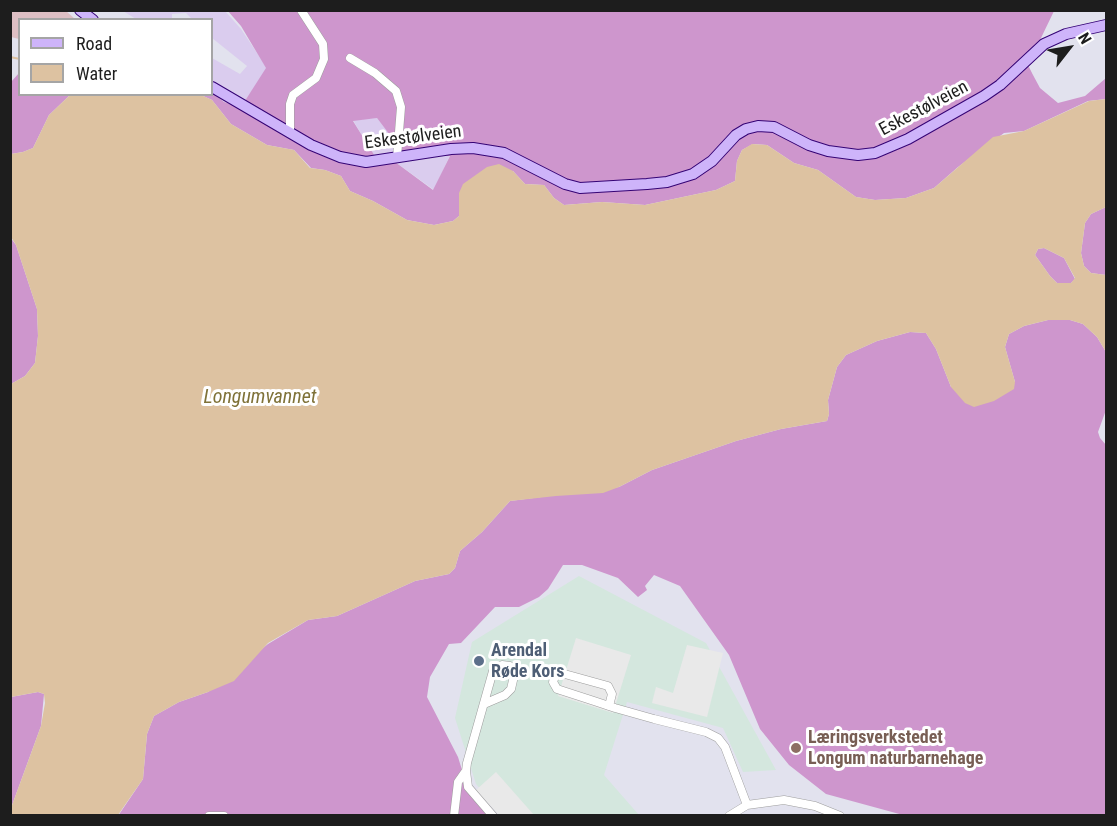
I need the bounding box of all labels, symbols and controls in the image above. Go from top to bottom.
legend [18,18,213,96]
north arrow [1039,18,1099,78]
text: N [1074,29,1096,48]
text: Road [76,33,112,54]
text: Water [76,63,117,84]
street label: Eskestølveien [876,77,972,141]
street label: Eskestølveien [363,121,463,155]
water label: Longumvannet [204,386,316,410]
place label: Arendal Røde Kors [491,640,564,682]
marker: Arendal Røde Kors [472,654,486,668]
place label: Læringsverkstedet Longum naturbarnehage [808,727,983,770]
marker: Læringsverkstedet Longum naturbarnehage [789,741,803,755]

